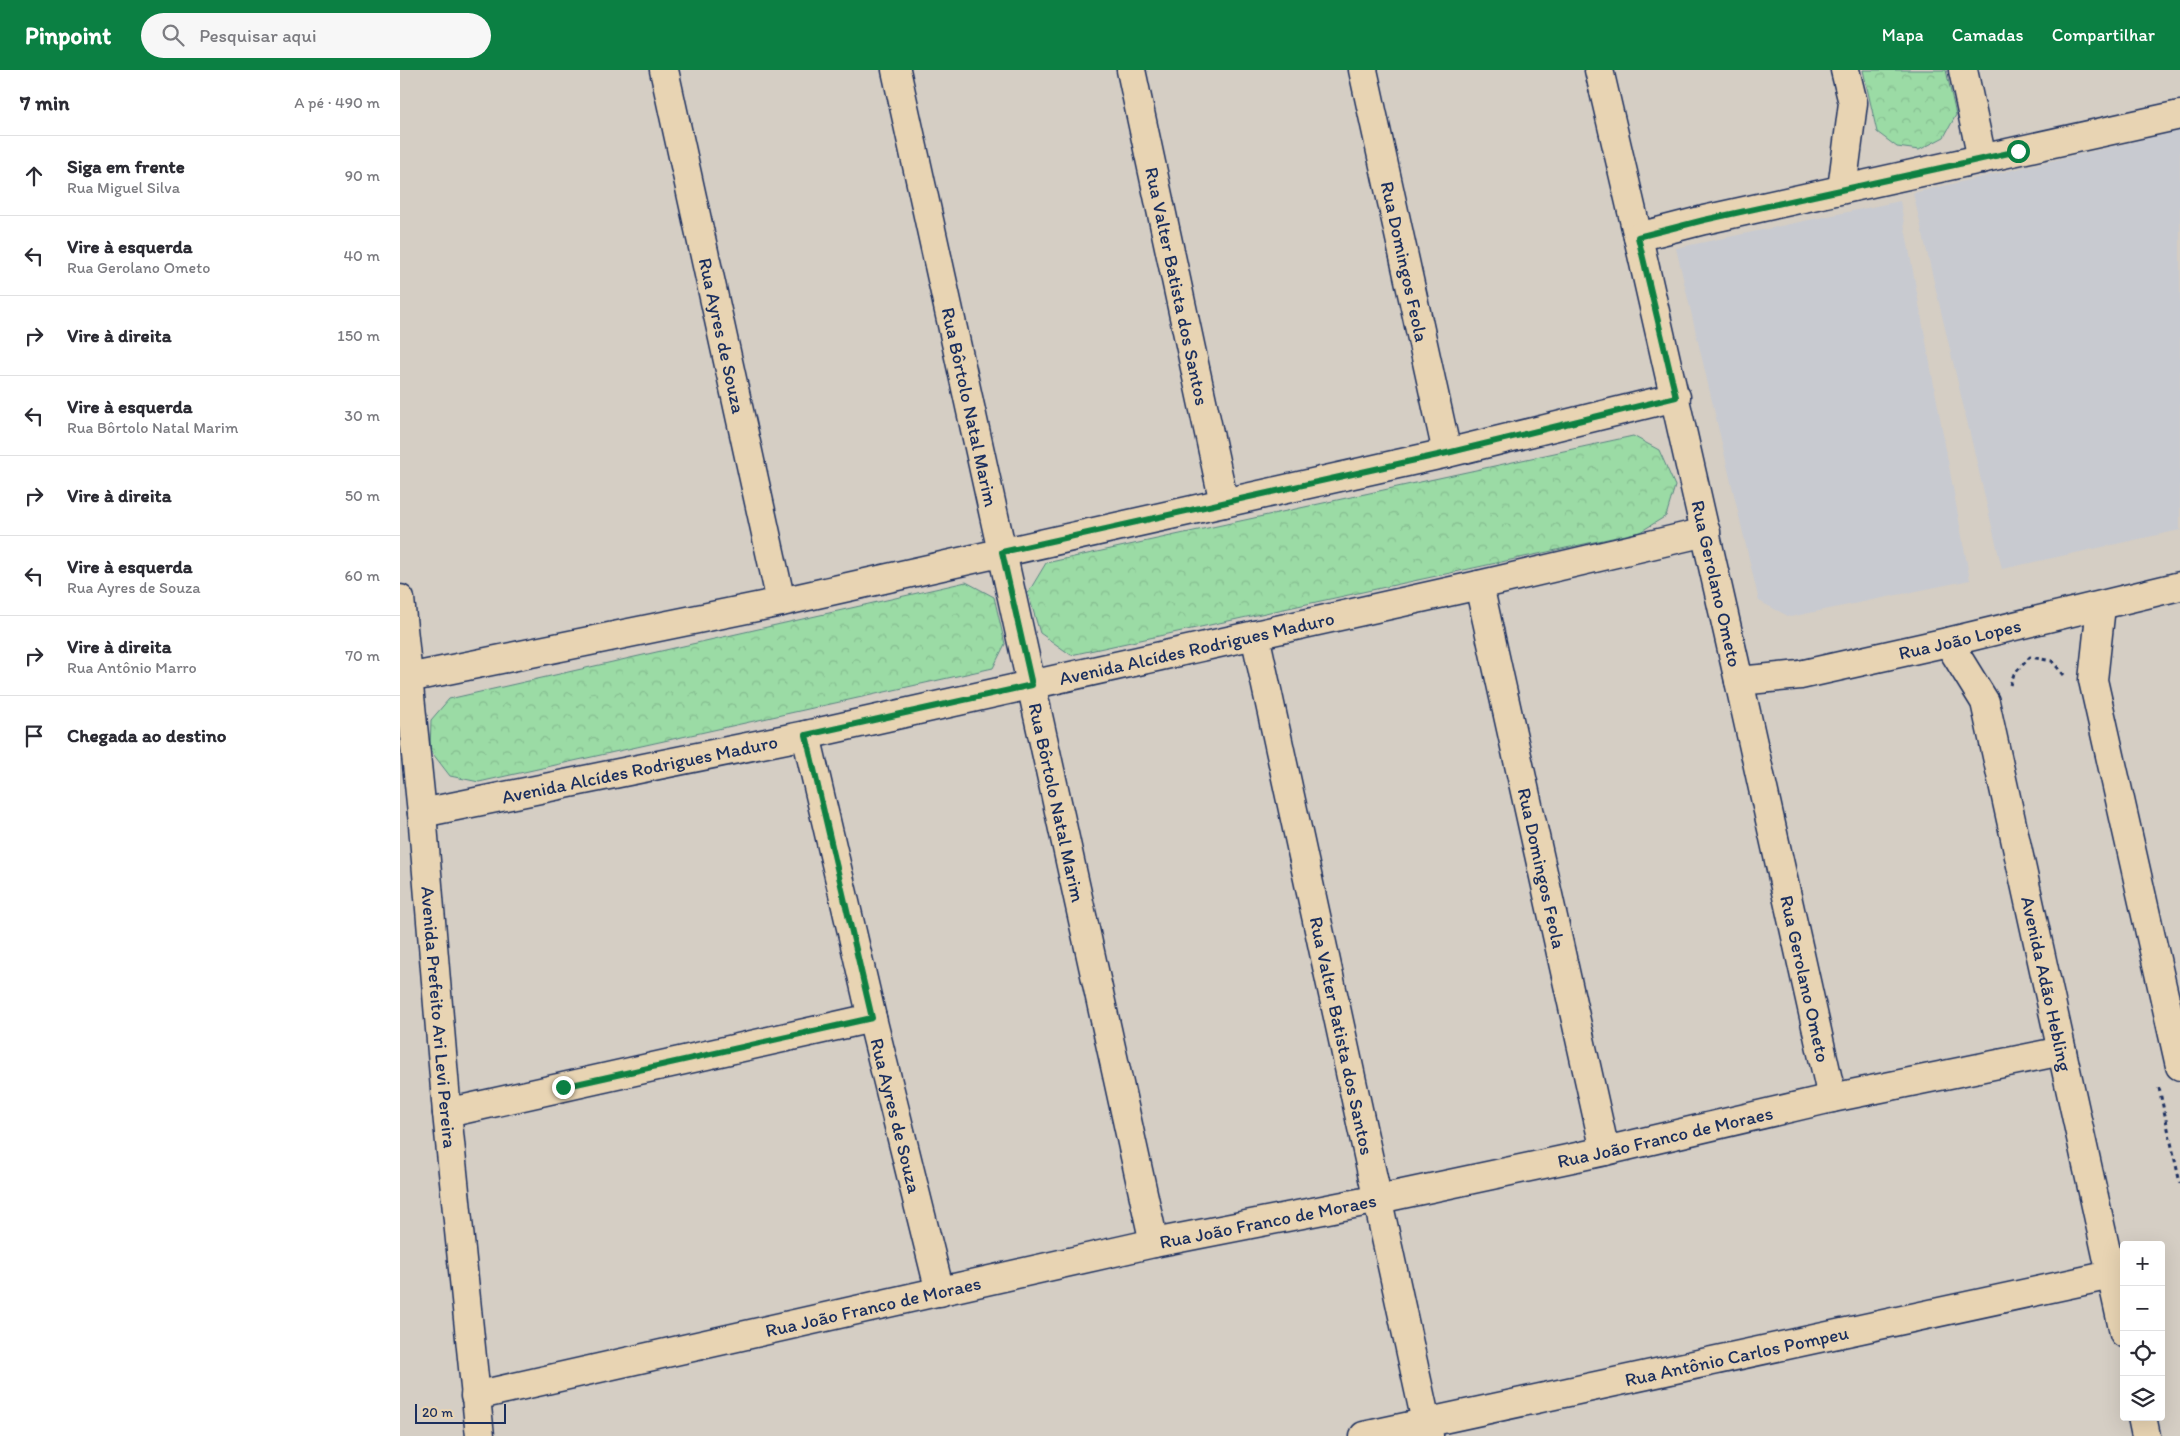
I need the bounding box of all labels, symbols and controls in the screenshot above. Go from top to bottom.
search box [141,13,491,58]
text: Pinpoint [25,21,111,50]
icon: search [159,21,187,49]
text: Pesquisar aqui [199,24,317,47]
text: Mapa [1882,24,1924,46]
text: Camadas [1952,24,2024,46]
text: Compartilhar [2052,24,2155,46]
text: 7 min [20,90,69,115]
text: A pé · 490 m [294,93,380,112]
route start [2007,140,2030,163]
text: Siga em frente [67,155,185,178]
icon: ahead [20,162,48,190]
street label: Rua Valter Batista dos Santos [1140,165,1214,407]
text: 90 m [345,166,380,185]
text: Rua Miguel Silva [67,178,180,197]
street label: Rua Domingos Feola [1376,179,1433,344]
text: Vire à esquerda [67,235,193,258]
icon: left [20,242,48,270]
text: 40 m [343,246,380,265]
street label: Rua Ayres de Souza [694,256,750,416]
text: Rua Gerolano Ometo [67,258,210,277]
street label: Rua Bôrtolo Natal Marim [937,305,1003,509]
icon: right [20,322,48,350]
text: Vire à direita [67,324,172,347]
text: 150 m [337,326,380,345]
text: Vire à esquerda [67,395,193,418]
icon: left [20,402,48,430]
text: 30 m [344,406,380,425]
text: Rua Bôrtolo Natal Marim [67,418,238,437]
icon: right [20,482,48,510]
text: Vire à direita [67,484,172,507]
text: 50 m [345,486,380,505]
street label: Rua Gerolano Ometo [1686,498,1746,669]
text: Vire à esquerda [67,555,193,578]
icon: left [20,562,48,590]
text: 60 m [345,566,380,585]
text: Rua Ayres de Souza [67,578,201,597]
street label: Avenida Alcídes Rodrigues Maduro [1057,607,1336,690]
street label: Rua João Lopes [1896,614,2023,665]
text: Vire à direita [67,635,172,658]
icon: right [20,642,48,670]
text: 70 m [345,646,380,665]
text: Rua Antônio Marro [67,658,197,677]
street label: Rua Bôrtolo Natal Marim [1024,701,1090,905]
icon: arrive [20,722,48,750]
text: Chegada ao destino [67,724,226,747]
street label: Avenida Alcídes Rodrigues Maduro [500,730,780,809]
street label: Rua Domingos Feola [1512,786,1571,951]
street label: Avenida Prefeito Ari Levi Pereira [416,885,462,1149]
street label: Rua Gerolano Ometo [1775,893,1835,1064]
street label: Avenida Adão Hebling [2016,894,2077,1074]
street label: Rua Valter Batista dos Santos [1304,915,1379,1157]
street label: Rua Ayres de Souza [865,1036,926,1196]
route end [552,1076,575,1099]
street label: Rua João Franco de Moraes [1555,1101,1775,1173]
street label: Rua João Franco de Moraes [1157,1189,1378,1254]
map controls [2120,1241,2165,1421]
button: + [2120,1241,2165,1286]
street label: Rua João Franco de Moraes [763,1271,983,1342]
button: − [2120,1286,2165,1331]
street label: Rua Antônio Carlos Pompeu [1623,1321,1851,1391]
button: locate [2120,1331,2165,1376]
button: layers [2120,1376,2165,1421]
scale bar [415,1401,506,1424]
text: 20 m [422,1404,453,1421]

